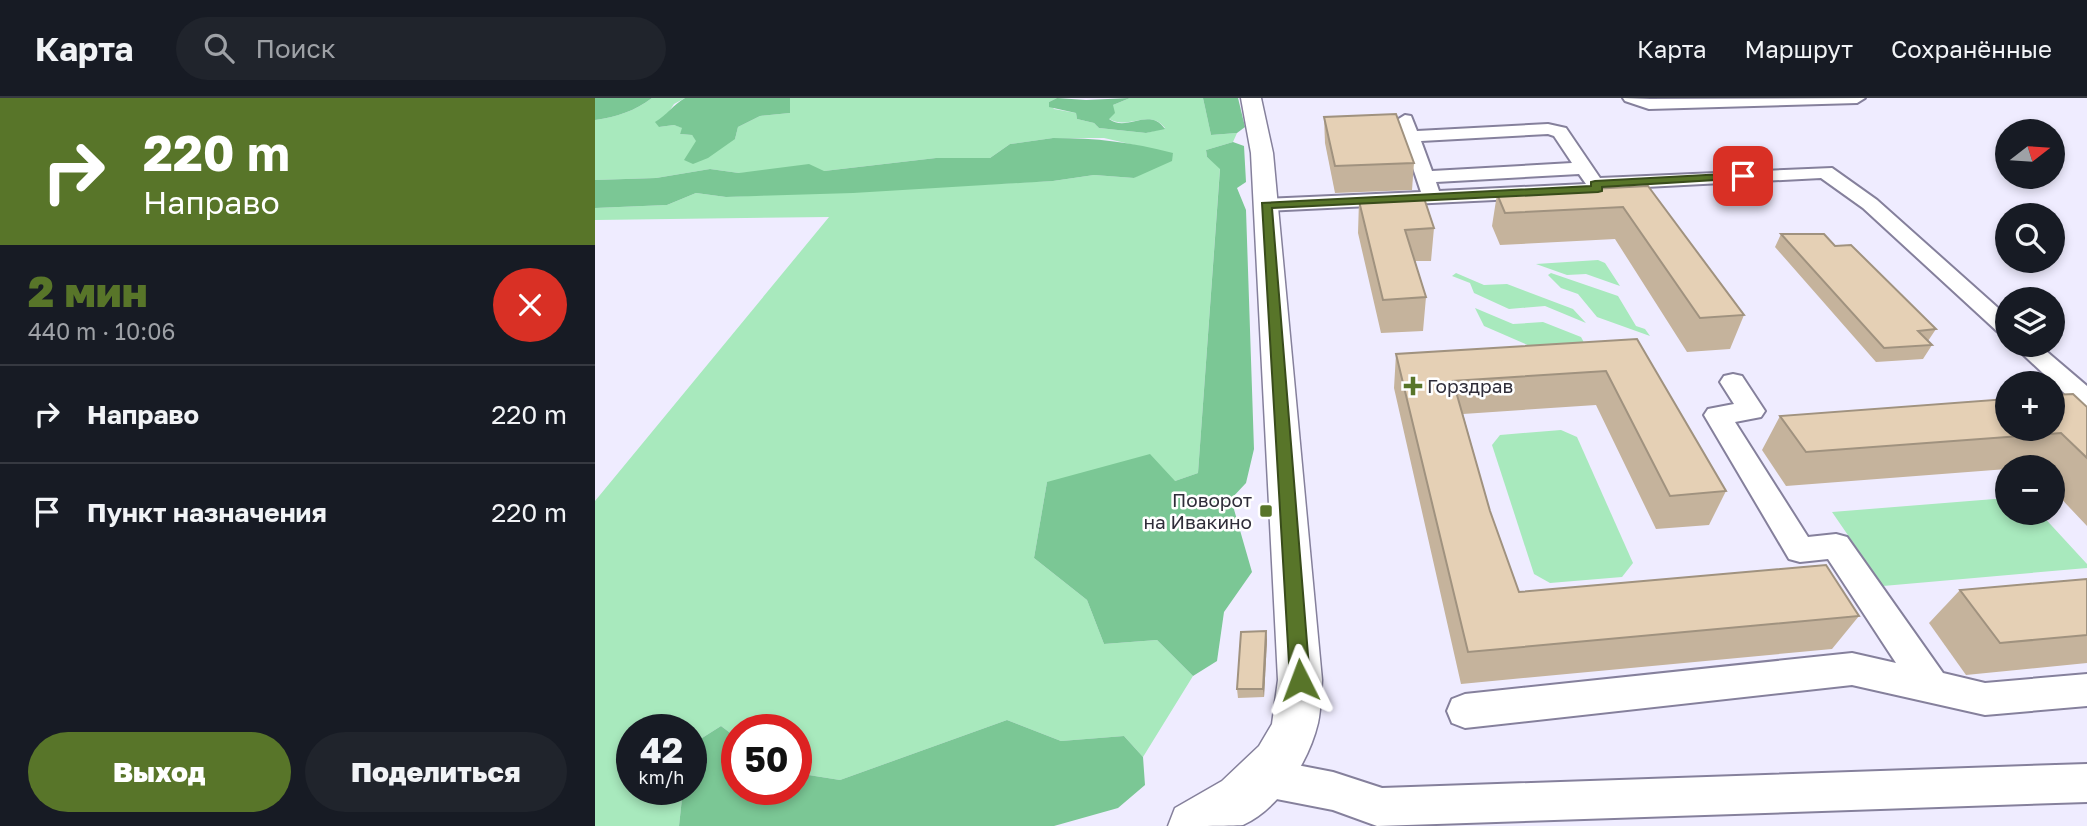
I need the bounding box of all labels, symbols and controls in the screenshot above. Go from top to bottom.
search box [176,17,666,80]
text: Карта [35,29,134,68]
icon: search [200,29,238,67]
text: Поиск [256,33,336,64]
text: Карта [1637,34,1707,63]
text: Маршрут [1745,34,1853,63]
text: Сохранённые [1891,34,2052,63]
north arrow [1995,119,2065,189]
map controls [1995,119,2065,525]
text: 220 m [143,123,290,182]
icon: right [28,126,119,217]
pin [1713,146,1773,206]
icon: arrive [1724,157,1762,195]
text: Направо [143,183,280,221]
button: search [1995,203,2065,273]
text: 2 мин [28,266,148,316]
button: close [493,268,567,342]
button: layers [1995,287,2065,357]
text: 440 m · 10:06 [28,317,175,345]
button: + [1995,371,2065,441]
place label: Горздрав [1427,374,1513,397]
marker: Горздрав [1405,378,1421,394]
icon: right [28,395,66,433]
text: Направо [87,399,199,430]
text: 220 m [491,399,567,430]
button: − [1995,455,2065,525]
place label: Поворот на Ивакино [1144,488,1252,533]
icon: arrive [28,493,66,531]
text: Пункт назначения [87,497,327,528]
text: 220 m [491,497,567,528]
marker: Поворот на Ивакино [1258,503,1274,519]
position arrow [1263,643,1337,717]
speed limit sign: 50 [721,714,812,805]
text: 42 [640,729,683,771]
button: Выход [28,732,291,812]
button: Поделиться [305,732,567,812]
text: km/h [639,766,684,788]

